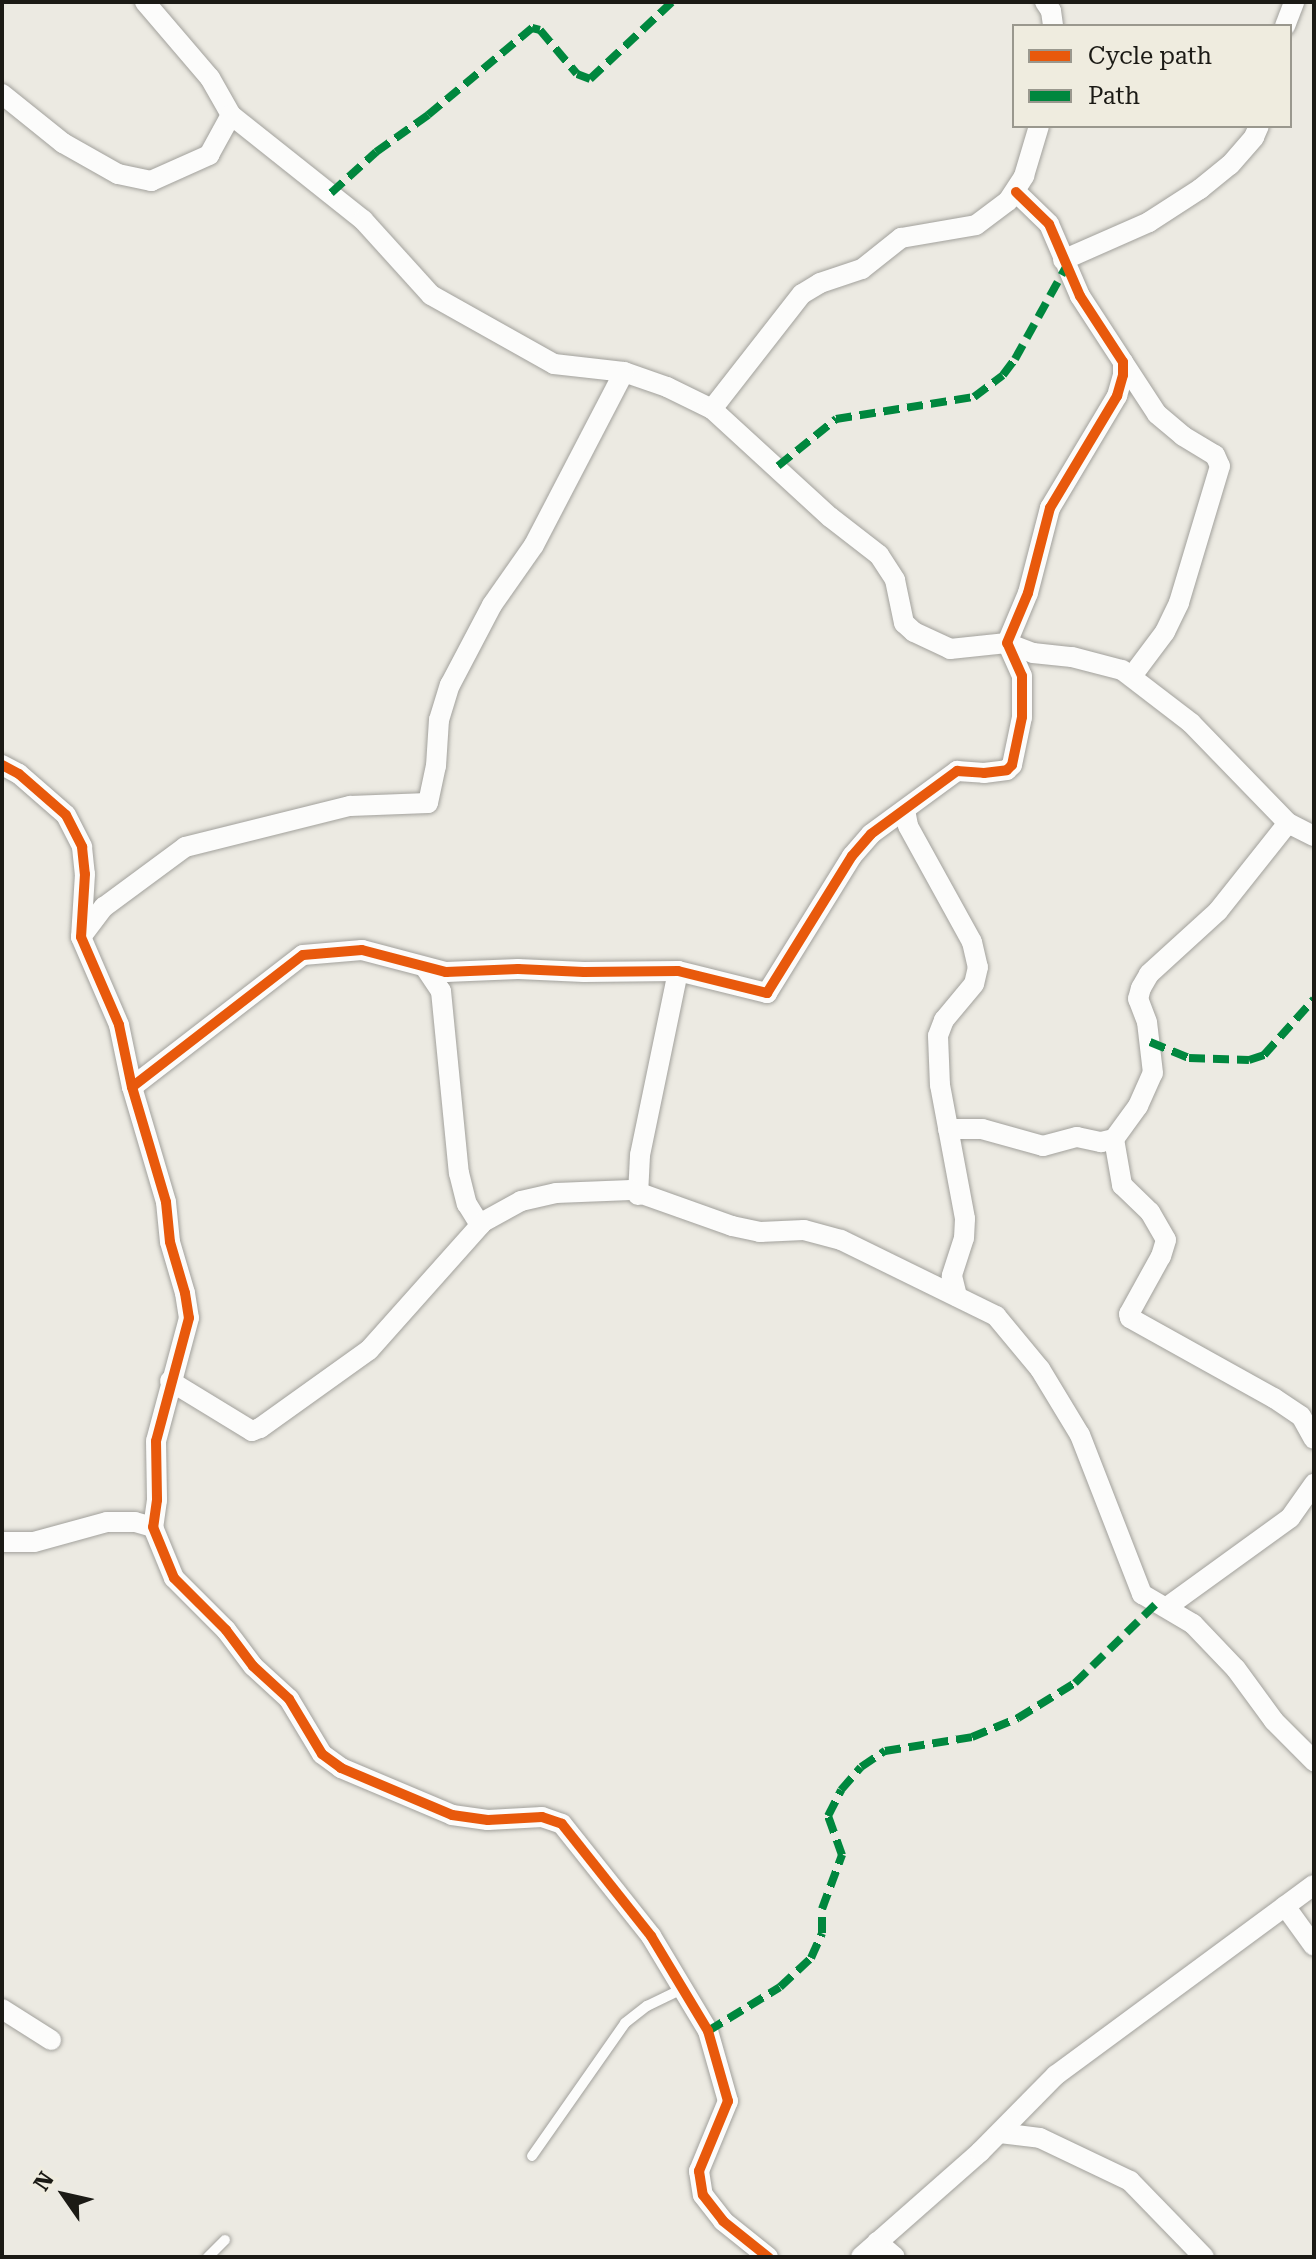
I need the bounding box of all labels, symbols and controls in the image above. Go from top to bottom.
legend [1012,24,1292,128]
text: Cycle path [1088,42,1212,70]
text: Path [1088,82,1140,110]
north arrow [24,2155,104,2235]
text: N [29,2167,59,2195]

